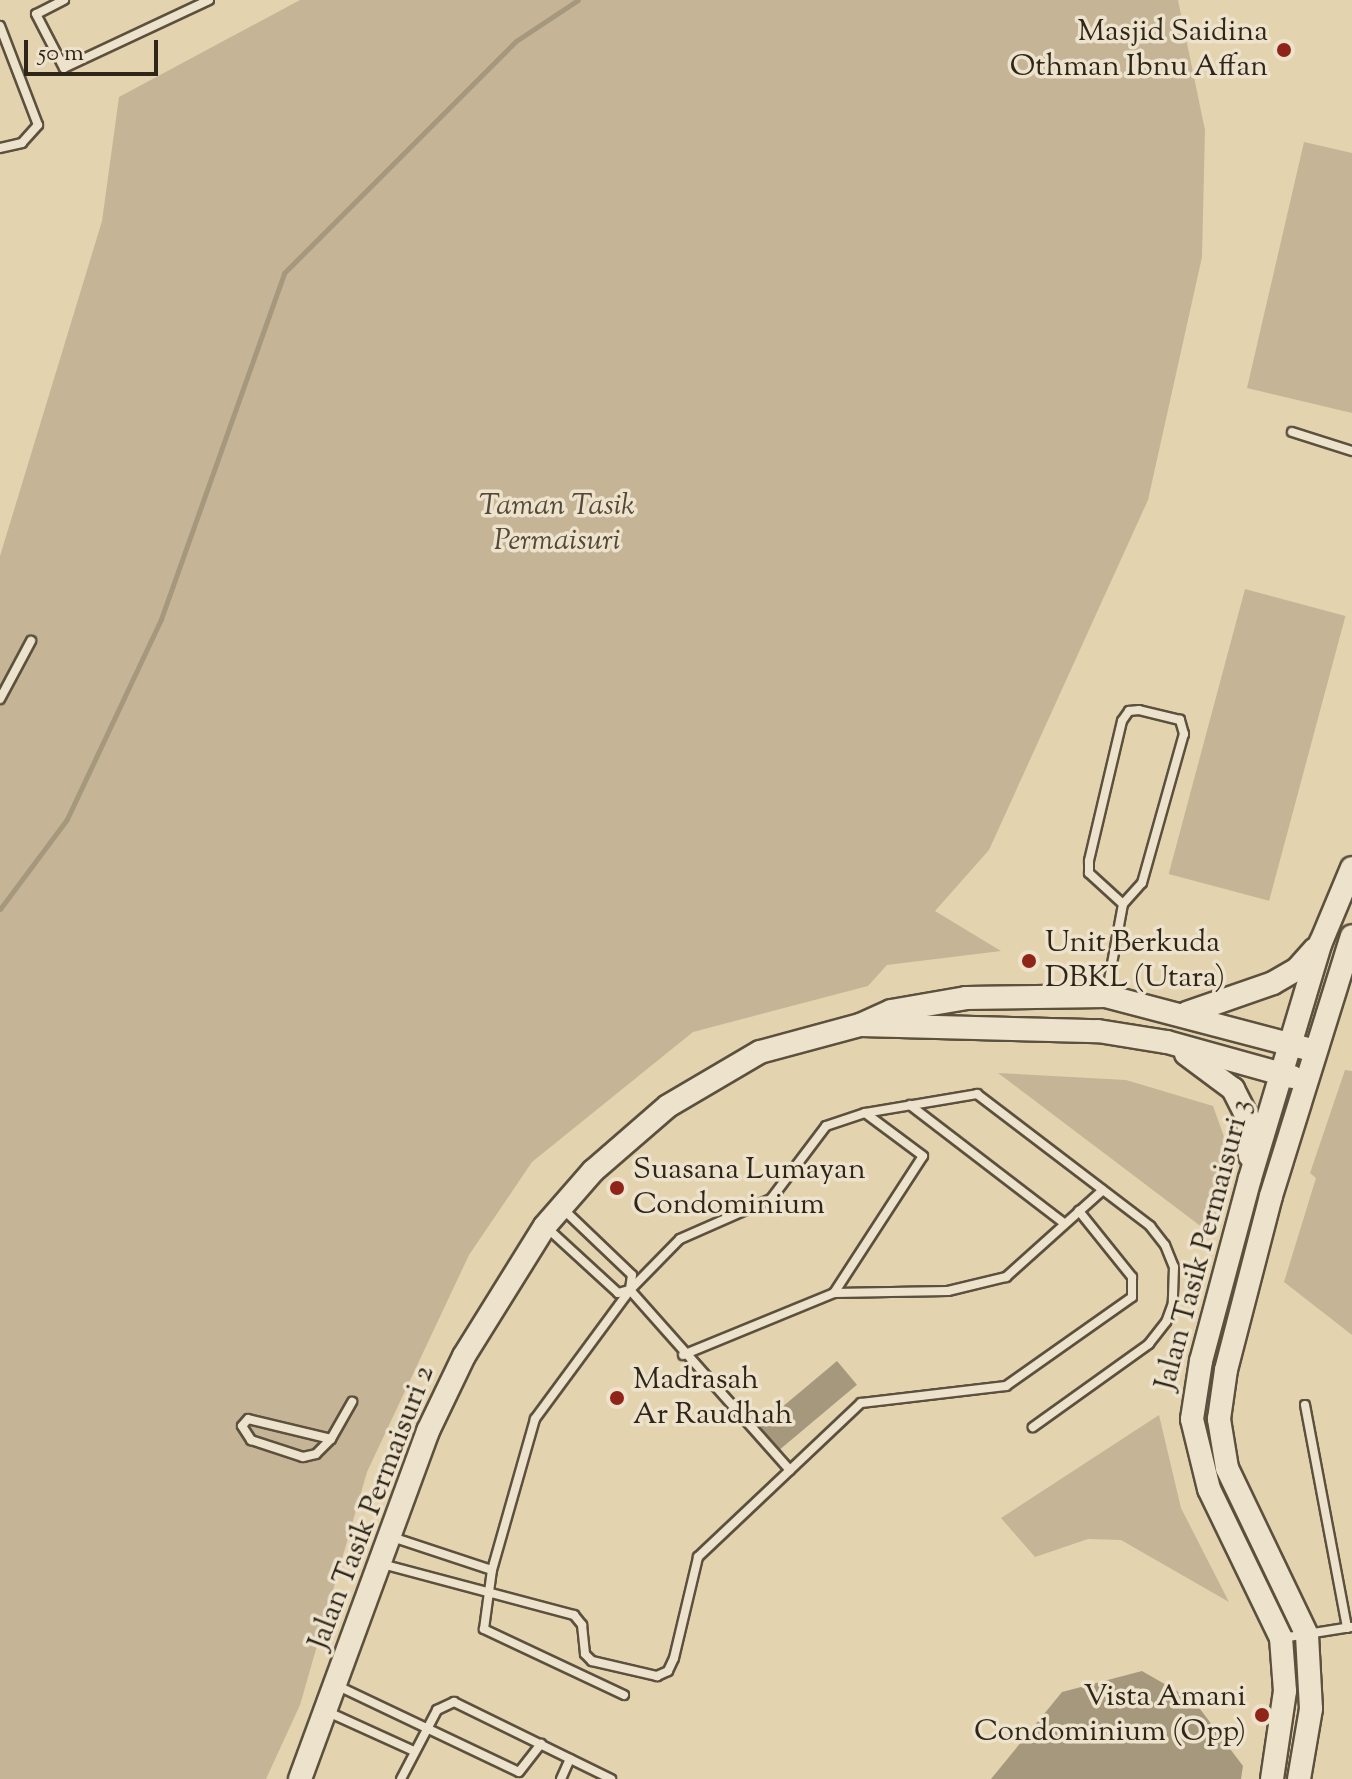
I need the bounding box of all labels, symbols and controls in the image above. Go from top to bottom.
place label: Masjid Saidina Othman Ibnu Affan [1010,15,1268,86]
scale bar [28,24,162,74]
text: 50 m [38,37,84,71]
marker: Masjid Saidina Othman Ibnu Affan [1275,41,1293,59]
park label: Taman Tasik Permaisuri [479,489,635,560]
place label: Unit Berkuda DBKL (Utara) [1045,926,1225,996]
marker: Unit Berkuda DBKL (Utara) [1020,952,1038,970]
street label: Jalan Tasik Permaisuri 3 [1149,1096,1261,1394]
place label: Suasana Lumayan Condominium [633,1153,866,1224]
marker: Suasana Lumayan Condominium [608,1179,626,1197]
street label: Jalan Tasik Permaisuri 2 [302,1361,444,1655]
place label: Madrasah Ar Raudhah [633,1363,793,1434]
marker: Madrasah Ar Raudhah [608,1389,626,1407]
place label: Vista Amani Condominium (Opp) [974,1680,1246,1750]
marker: Vista Amani Condominium (Opp) [1253,1706,1271,1724]

